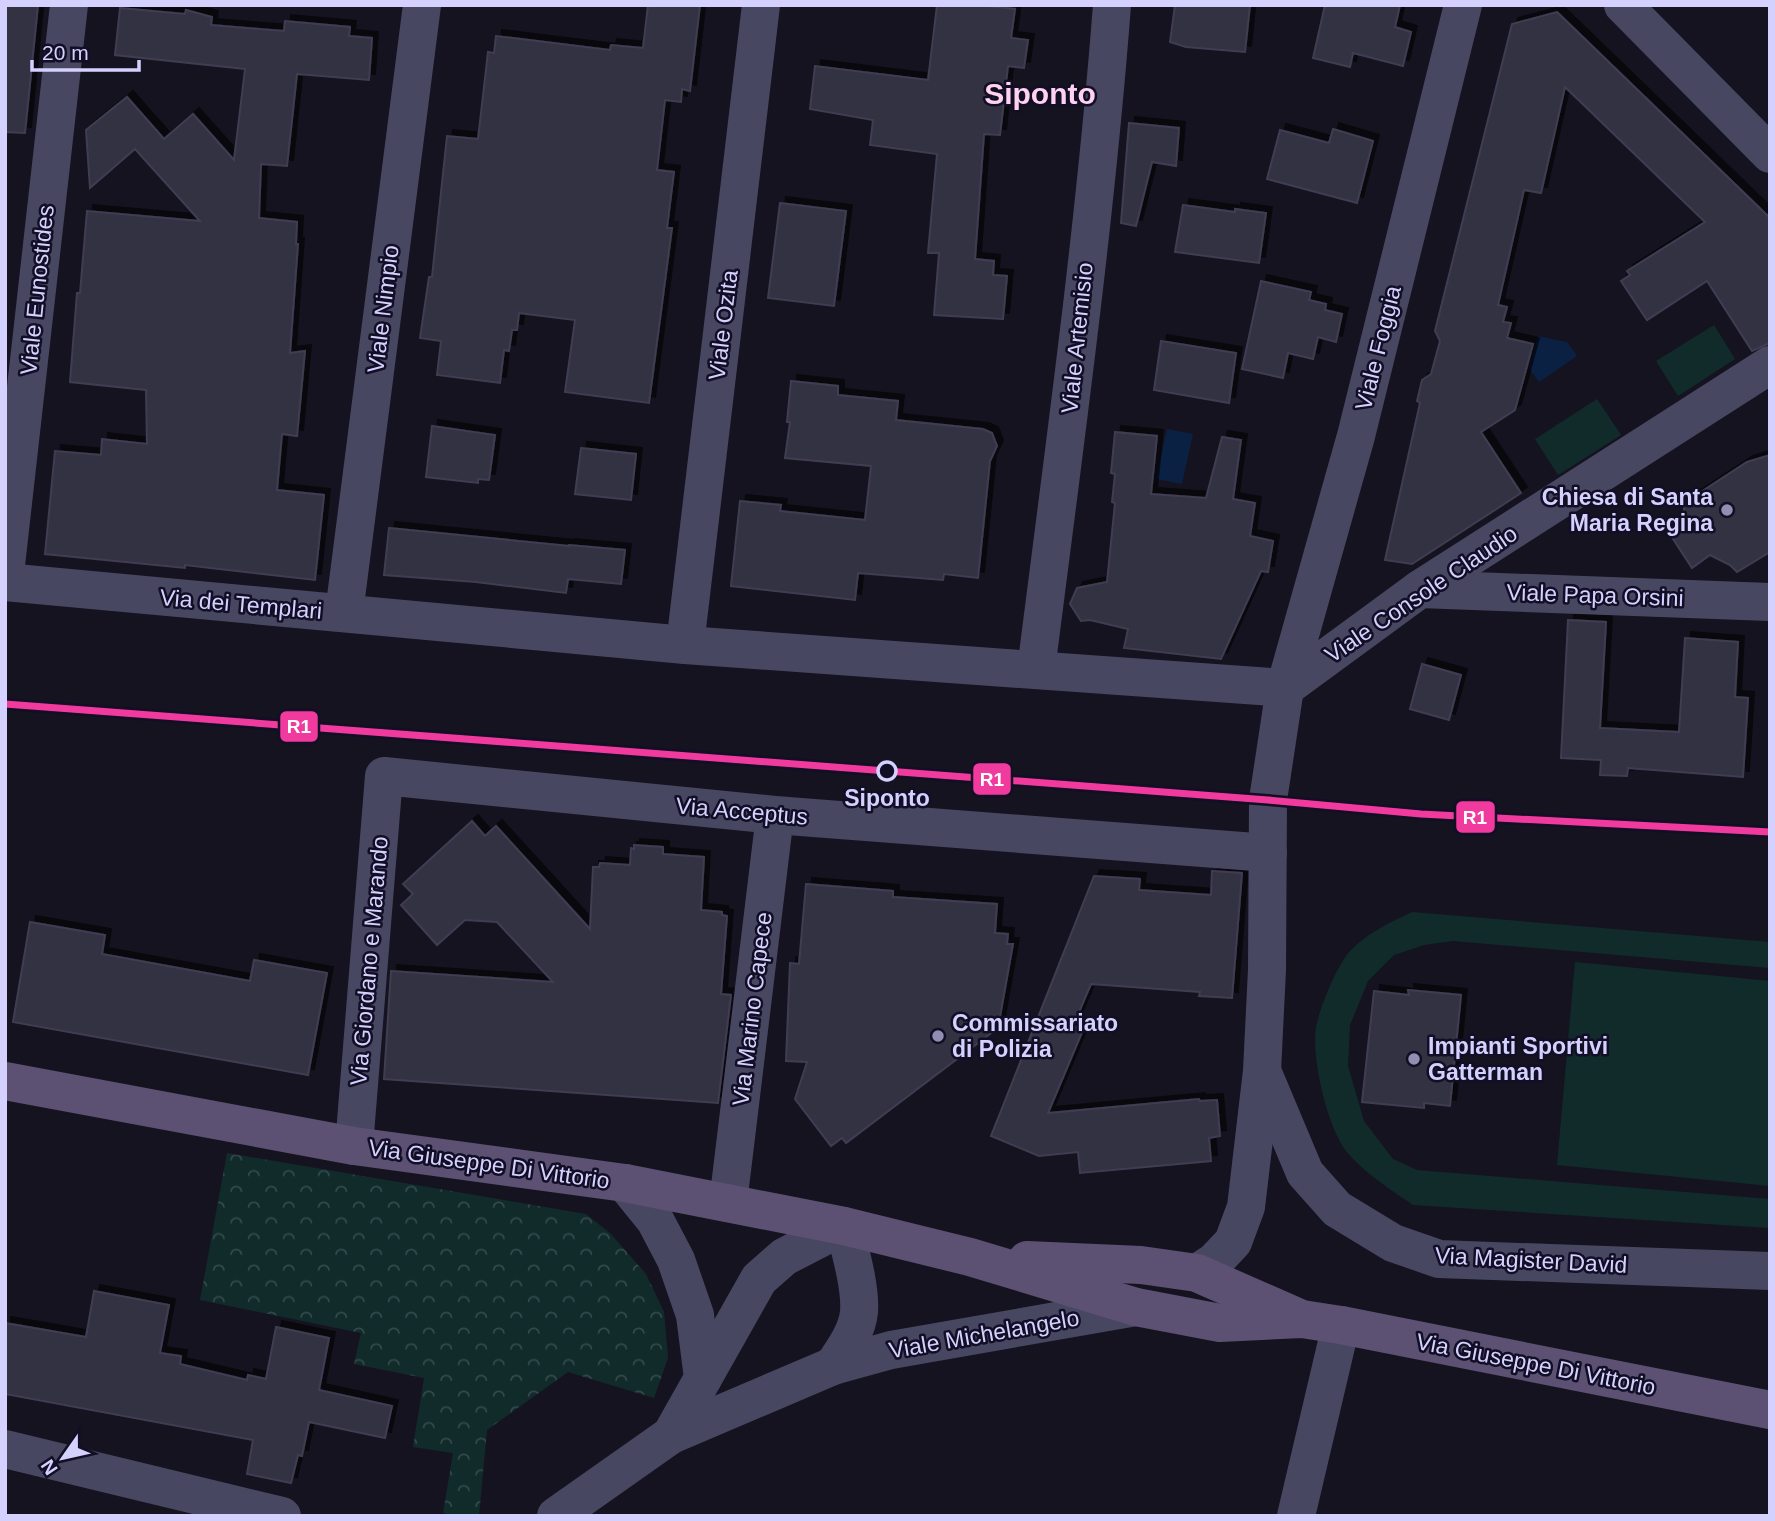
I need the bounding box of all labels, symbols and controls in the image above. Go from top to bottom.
scale bar [32,28,138,72]
text: 20 m [42,41,89,64]
district label: Siponto [984,77,1096,110]
street label: Viale Eunostides [15,204,59,376]
street label: Viale Nimpio [362,244,404,374]
street label: Viale Artemisio [1056,261,1098,415]
street label: Viale Ozita [703,268,743,382]
street label: Viale Foggia [1350,283,1406,413]
place label: Chiesa di Santa Maria Regina [1542,484,1713,536]
marker: Chiesa di Santa Maria Regina [1719,502,1735,518]
street label: Viale Console Claudio [1320,520,1522,668]
street label: Viale Papa Orsini [1506,579,1684,611]
street label: Via dei Templari [159,584,323,624]
line badge: R1 [279,710,319,743]
text: R1 [287,716,312,737]
marker: Siponto [877,761,897,781]
line badge: R1 [972,762,1012,796]
text: R1 [980,769,1005,790]
place label: Siponto [844,785,930,811]
street label: Via Acceptus [675,792,809,830]
line badge: R1 [1455,800,1496,834]
text: R1 [1463,807,1488,828]
street label: Via Giordano e Marando [345,835,393,1087]
street label: Via Marino Capece [727,911,777,1107]
place label: Commissariato di Polizia [952,1010,1118,1062]
marker: Commissariato di Polizia [930,1028,946,1044]
place label: Impianti Sportivi Gatterman [1428,1033,1608,1085]
marker: Impianti Sportivi Gatterman [1406,1051,1422,1067]
street label: Via Giuseppe Di Vittorio [367,1134,611,1194]
street label: Via Magister David [1434,1242,1628,1278]
street label: Viale Michelangelo [887,1304,1081,1364]
street label: Via Giuseppe Di Vittorio [1414,1328,1658,1400]
north arrow [28,1423,98,1493]
text: N [37,1456,62,1479]

